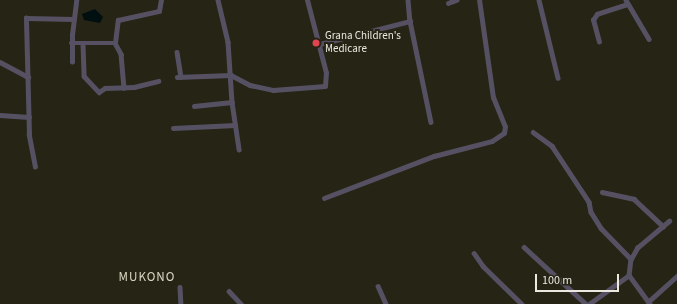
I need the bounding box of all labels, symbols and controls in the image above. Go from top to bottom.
place label: Grana Children's Medicare [325,30,401,56]
marker: Grana Children's Medicare [310,37,322,49]
scale bar [537,266,621,292]
district label: MUKONO [119,269,175,285]
text: 100 m [542,272,572,289]

